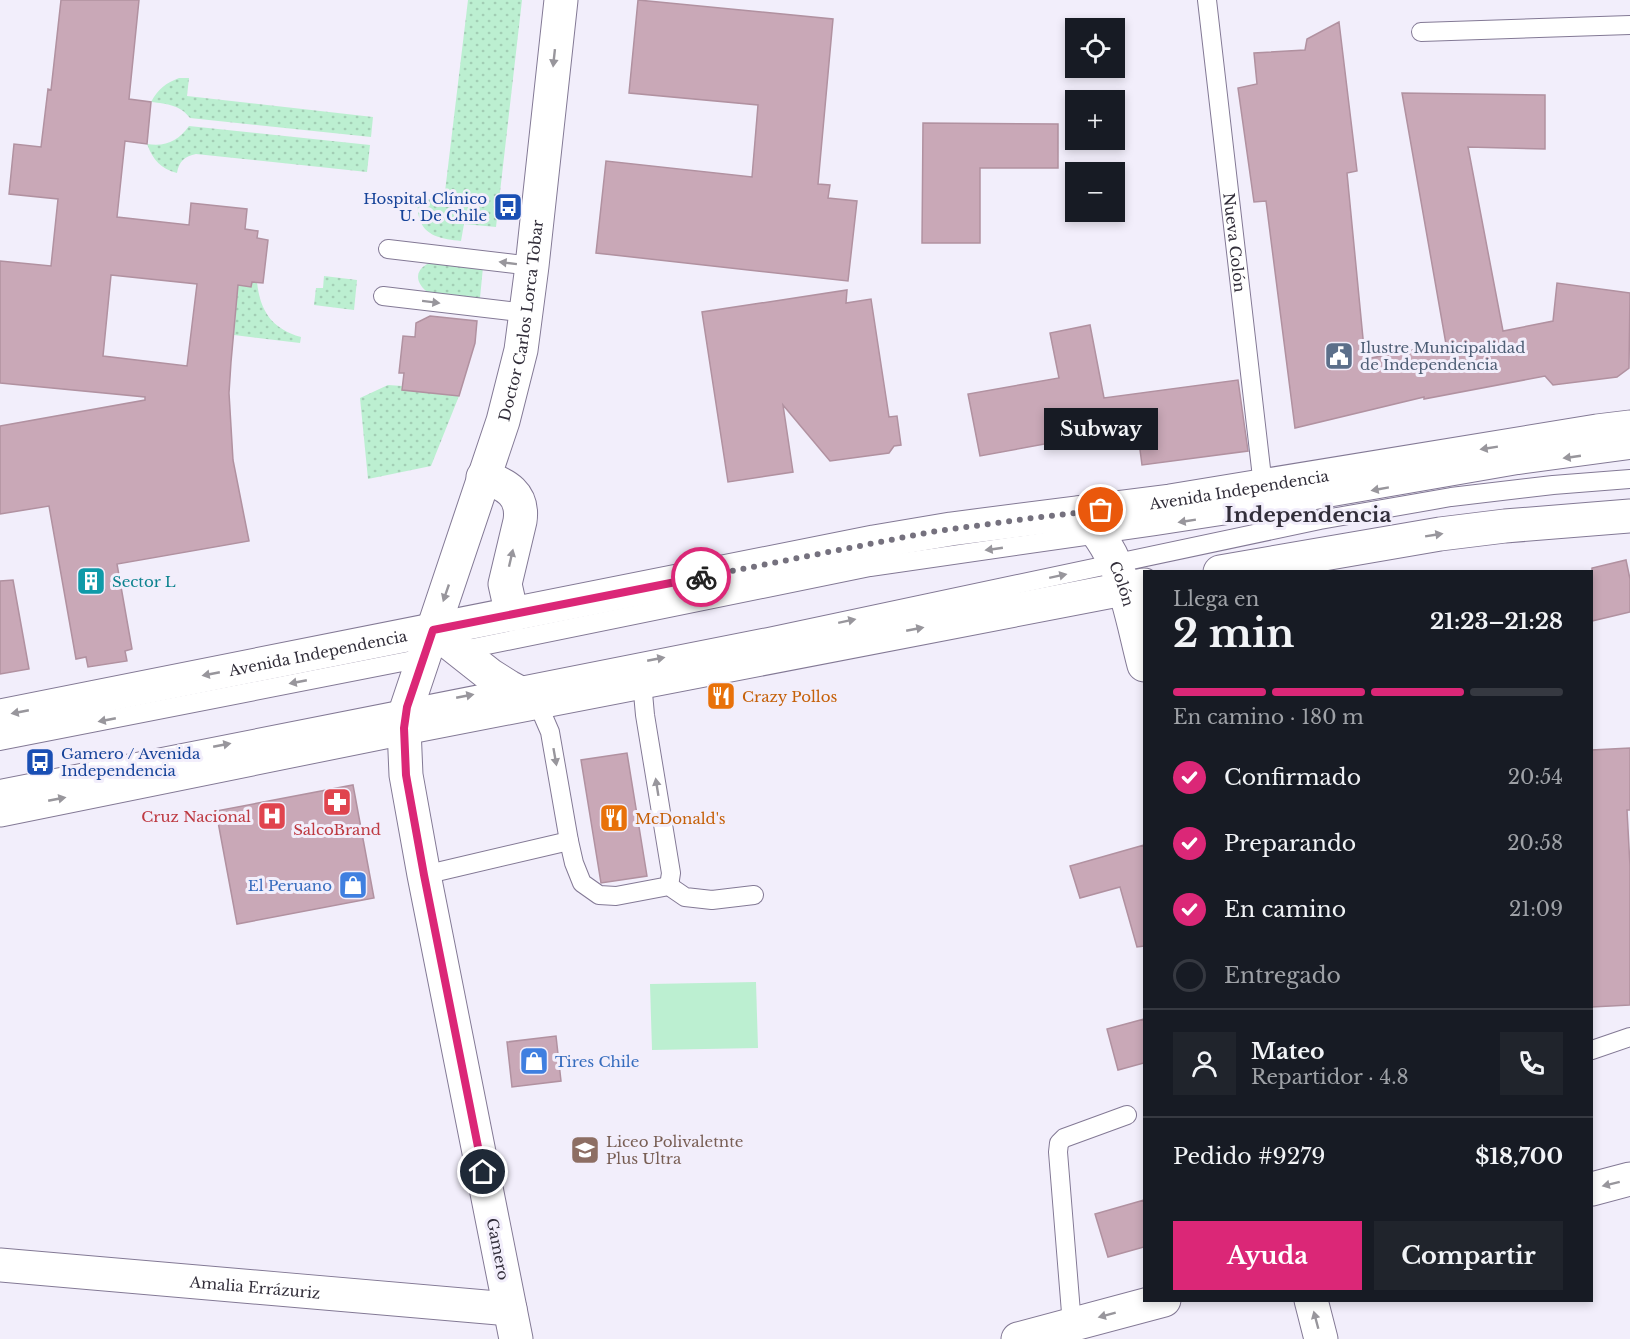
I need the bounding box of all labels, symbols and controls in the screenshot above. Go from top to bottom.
map controls [1065,18,1125,222]
button: locate [1065,18,1125,78]
one-way arrow [549,49,559,68]
button: + [1065,90,1125,150]
button: − [1065,162,1125,222]
place label: Hospital Clínico U. De Chile [363,189,487,225]
bus stop icon: Hospital Clínico U. De Chile [492,191,524,223]
street label: Nueva Colón [1220,192,1250,293]
street label: Doctor Carlos Lorca Tobar [494,218,547,423]
one-way arrow [499,258,518,268]
one-way arrow [421,298,440,307]
place label: Ilustre Municipalidad de Independencia [1360,338,1525,374]
public building icon: Ilustre Municipalidad de Independencia [1323,340,1355,372]
callout: Subway [1044,408,1158,450]
text: Subway [1060,417,1142,441]
one-way arrow [1479,444,1498,453]
one-way arrow [1562,452,1581,461]
street label: Avenida Independencia [1147,466,1331,513]
pin [1075,484,1126,535]
one-way arrow [1370,485,1389,494]
icon: bag [1084,493,1117,526]
district label: Independencia [1225,502,1391,528]
one-way arrow [1178,517,1197,526]
one-way arrow [1424,530,1443,539]
one-way arrow [985,544,1004,554]
courier [671,547,731,607]
one-way arrow [507,549,517,567]
street label: Colón [1106,558,1139,609]
icon: bike [685,561,718,594]
building icon: Sector L [75,565,107,597]
one-way arrow [1049,571,1068,580]
place label: Sector L [112,572,176,591]
one-way arrow [440,584,450,602]
text: Llega en [1173,587,1259,611]
text: 21:23–21:28 [1430,608,1563,635]
text: 2 min [1173,609,1294,658]
one-way arrow [838,616,857,625]
one-way arrow [906,624,925,633]
street label: Avenida Independencia [226,626,409,680]
one-way arrow [647,654,666,663]
one-way arrow [201,670,220,679]
one-way arrow [289,678,308,687]
restaurant icon: Crazy Pollos [705,680,737,712]
place label: Crazy Pollos [742,687,838,706]
one-way arrow [455,691,474,700]
text: En camino · 180 m [1173,705,1364,729]
one-way arrow [10,708,29,717]
one-way arrow [97,716,116,725]
one-way arrow [213,739,231,749]
place label: Gamero / Avenida Independencia [61,744,201,780]
bus stop icon: Gamero / Avenida Independencia [24,746,56,778]
one-way arrow [550,748,559,767]
icon: check [1173,761,1206,794]
text: Confirmado [1224,764,1361,791]
text: 20:54 [1508,765,1563,789]
one-way arrow [652,778,661,797]
pharmacy icon: SalcoBrand [321,786,353,818]
one-way arrow [48,794,67,803]
hospital icon: Cruz Nacional [256,800,288,832]
restaurant icon: McDonald's [598,802,630,834]
place label: Cruz Nacional [141,807,251,826]
place label: McDonald's [635,809,726,828]
place label: SalcoBrand [293,820,381,839]
icon: check [1173,827,1206,860]
text: Preparando [1224,830,1356,857]
text: 20:58 [1507,831,1563,855]
shop icon: El Peruano [337,869,369,901]
place label: El Peruano [248,876,332,895]
icon: check [1173,893,1206,926]
text: En camino [1224,896,1346,923]
text: 21:09 [1509,897,1563,921]
text: Entregado [1224,962,1341,989]
button: person [1173,1032,1236,1095]
button: phone [1500,1032,1563,1095]
text: Mateo [1251,1038,1325,1065]
shop icon: Tires Chile [518,1045,550,1077]
place label: Tires Chile [555,1052,639,1071]
text: Repartidor · 4.8 [1251,1065,1409,1089]
place label: Liceo Polivaletnte Plus Ultra [606,1132,743,1168]
school or university icon: Liceo Polivaletnte Plus Ultra [569,1134,601,1166]
text: Pedido #9279 [1173,1143,1326,1170]
text: $18,700 [1475,1143,1563,1170]
pin [457,1146,508,1197]
icon: home [466,1155,499,1188]
one-way arrow [1602,1179,1620,1189]
street label: Gamero [483,1216,513,1282]
button: Ayuda [1173,1221,1362,1290]
button: Compartir [1374,1221,1563,1290]
street label: Amalia Errázuriz [188,1272,321,1302]
one-way arrow [1098,1311,1116,1321]
one-way arrow [1311,1311,1321,1329]

